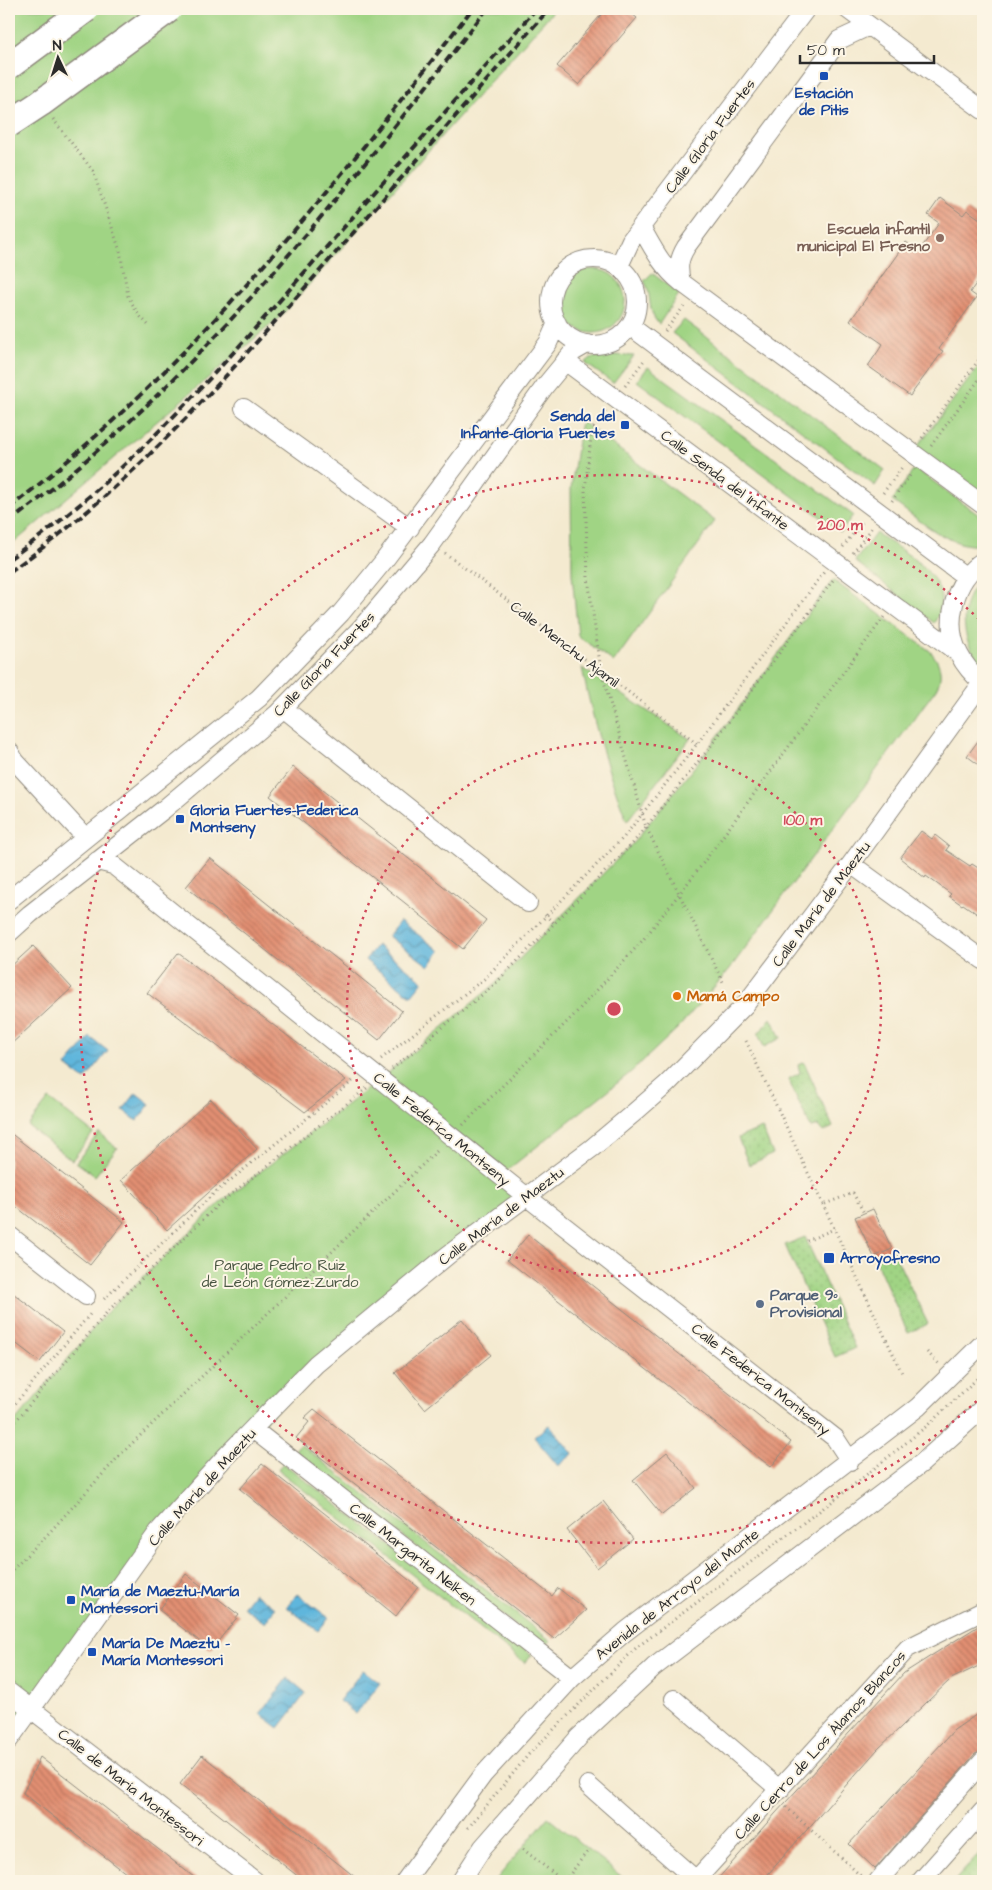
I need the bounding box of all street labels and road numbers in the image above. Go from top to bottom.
street label: Calle Gloria Fuertes [660,74,761,198]
street label: Calle Senda del Infante [656,425,793,536]
street label: Calle Menchu Ajamil [506,596,624,692]
street label: Calle Gloria Fuertes [269,607,380,721]
street label: Calle María de Maeztu [767,837,876,971]
street label: Calle Federica Montseny [368,1067,515,1192]
street label: Calle María de Maeztu [434,1162,569,1271]
street label: Calle Federica Montseny [686,1319,834,1441]
street label: Calle María de Maeztu [144,1423,261,1551]
street label: Calle Margarita Nelken [344,1498,481,1612]
street label: Avenida de Arroyo del Monte [591,1524,764,1666]
street label: Calle Cerro de Los Álamos Blancos [730,1646,911,1844]
street label: Calle de María Montessori [53,1724,209,1851]

